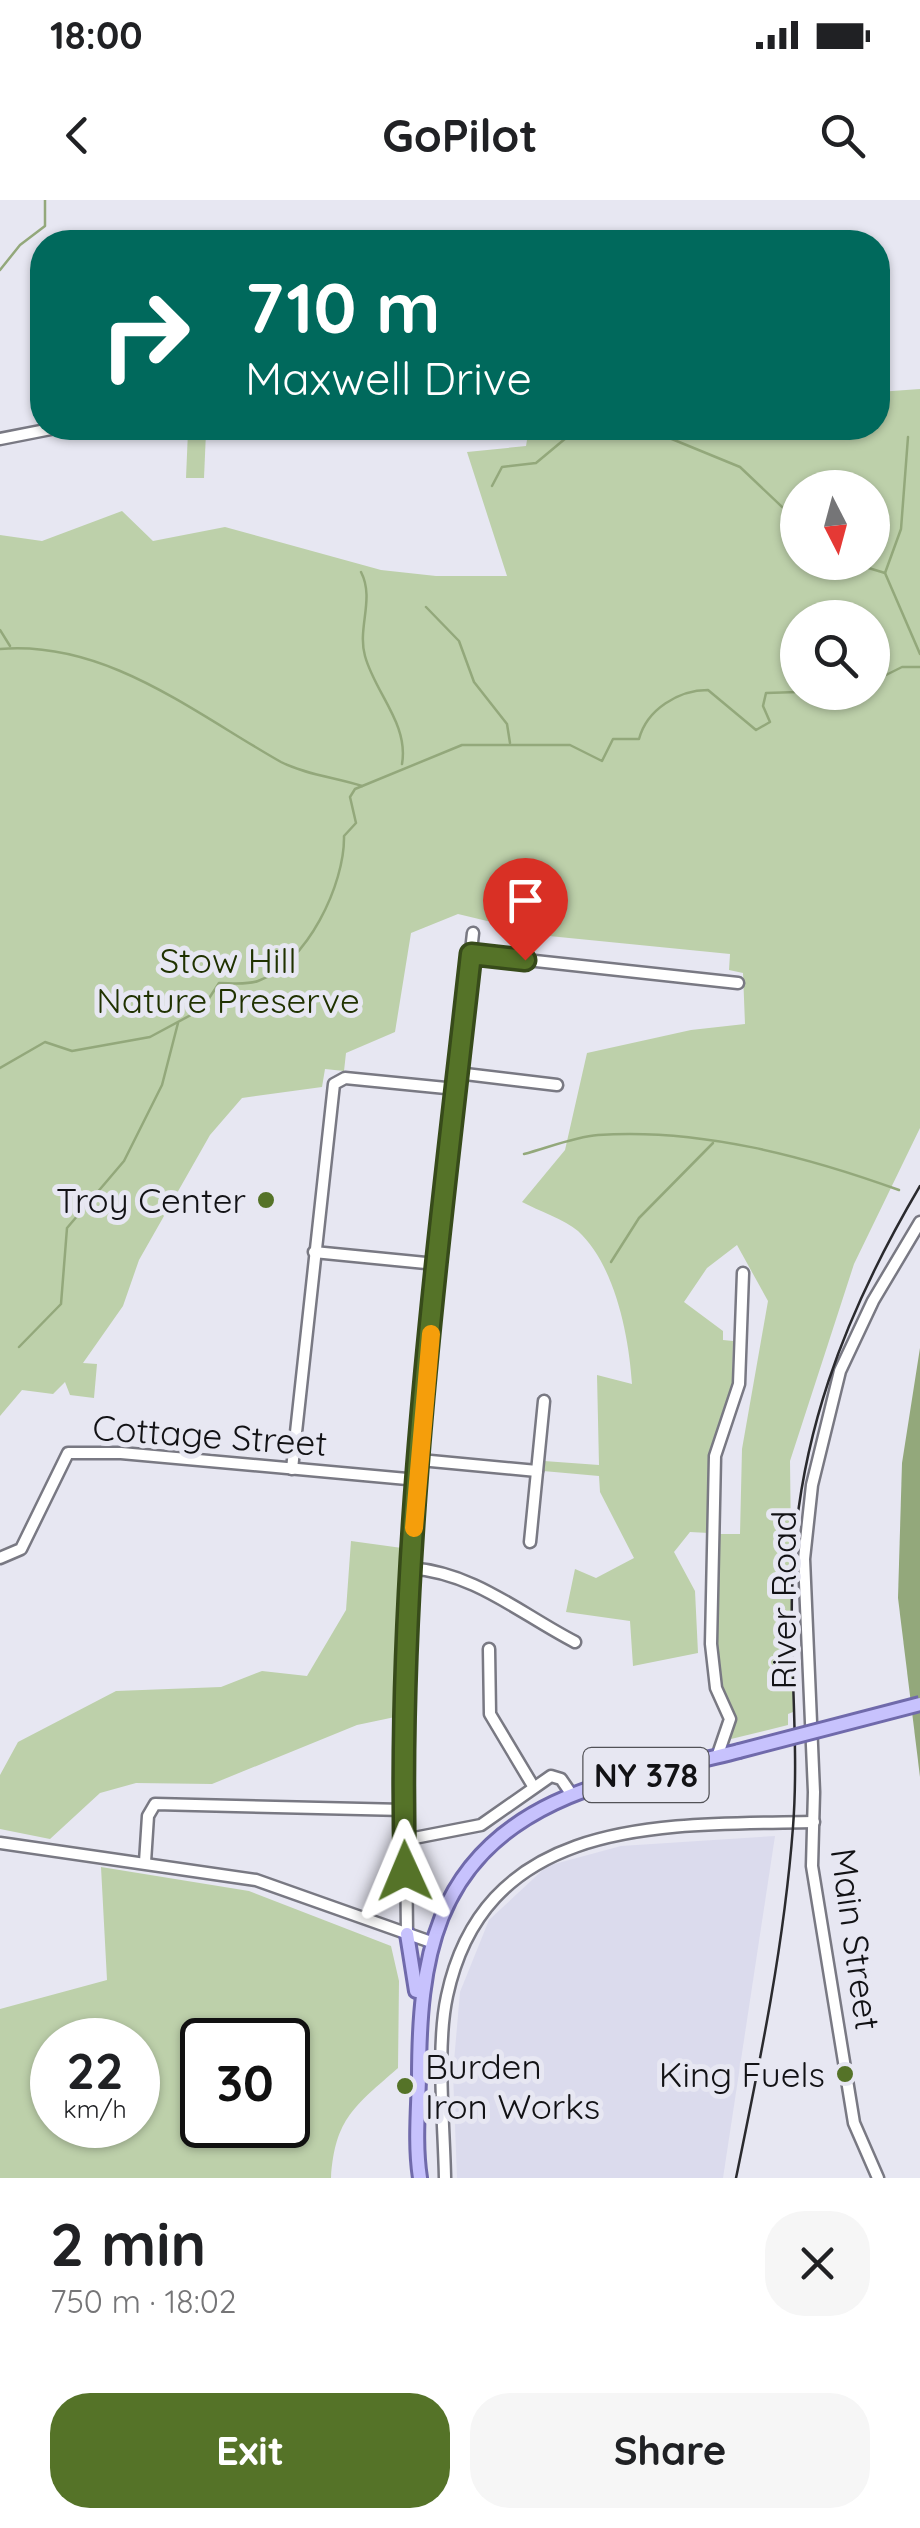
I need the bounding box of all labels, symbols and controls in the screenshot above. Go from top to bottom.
text: 18:00 [50,11,143,59]
text: GoPilot [382,107,538,163]
icon: back [50,108,105,163]
icon: search [815,108,870,163]
text: 710 m [245,263,441,351]
icon: right [80,270,210,400]
text: Maxwell Drive [245,350,532,406]
north arrow [780,470,890,580]
map controls [780,470,890,710]
button: search [780,600,890,710]
pin [483,858,568,961]
icon: arrive [498,873,553,928]
park label: Stow Hill Nature Preserve [96,938,360,1022]
place label: Troy Center [56,1178,246,1222]
marker: Troy Center [255,1189,277,1211]
street label: Cottage Street [91,1405,329,1465]
street label: River Road [761,1511,805,1689]
road number: NY 378 [584,1748,708,1802]
position arrow [353,1819,457,1923]
street label: Main Street [821,1845,891,2033]
speed limit sign: 30 [180,2018,310,2148]
text: 22 [67,2039,123,2102]
place label: Burden Iron Works [425,2044,600,2128]
place label: King Fuels [659,2052,825,2096]
marker: King Fuels [834,2063,856,2085]
marker: Burden Iron Works [394,2075,416,2097]
text: km/h [63,2093,127,2124]
text: 2 min [50,2206,206,2281]
button: close [765,2211,870,2316]
text: 750 m · 18:02 [50,2281,236,2321]
button: Exit [50,2393,450,2508]
button: Share [470,2393,870,2508]

